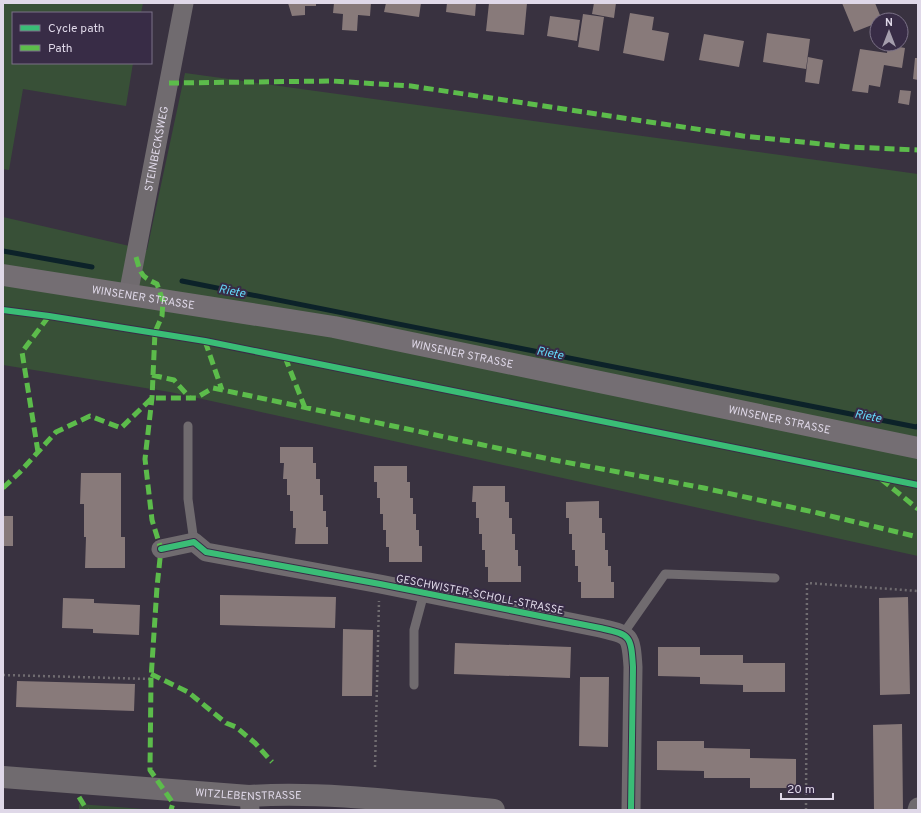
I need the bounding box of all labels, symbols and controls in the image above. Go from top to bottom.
legend [12,12,152,64]
north arrow [869,12,909,52]
text: N [885,16,893,30]
text: Cycle path [48,21,105,37]
text: Path [48,41,73,57]
street label: STEINBECKSWEG [142,105,172,193]
water label: Riete [217,282,247,303]
street label: WINSENER STRASSE [91,283,196,313]
street label: WINSENER STRASSE [410,337,514,372]
water label: Riete [535,344,565,365]
street label: WINSENER STRASSE [727,403,832,438]
water label: Riete [853,407,883,428]
street label: GESCHWISTER-SCHOLL-STRASSE [395,572,565,618]
scale bar [781,775,833,801]
text: 20 m [787,782,815,798]
street label: WITZLEBENSTRASSE [194,786,302,804]

